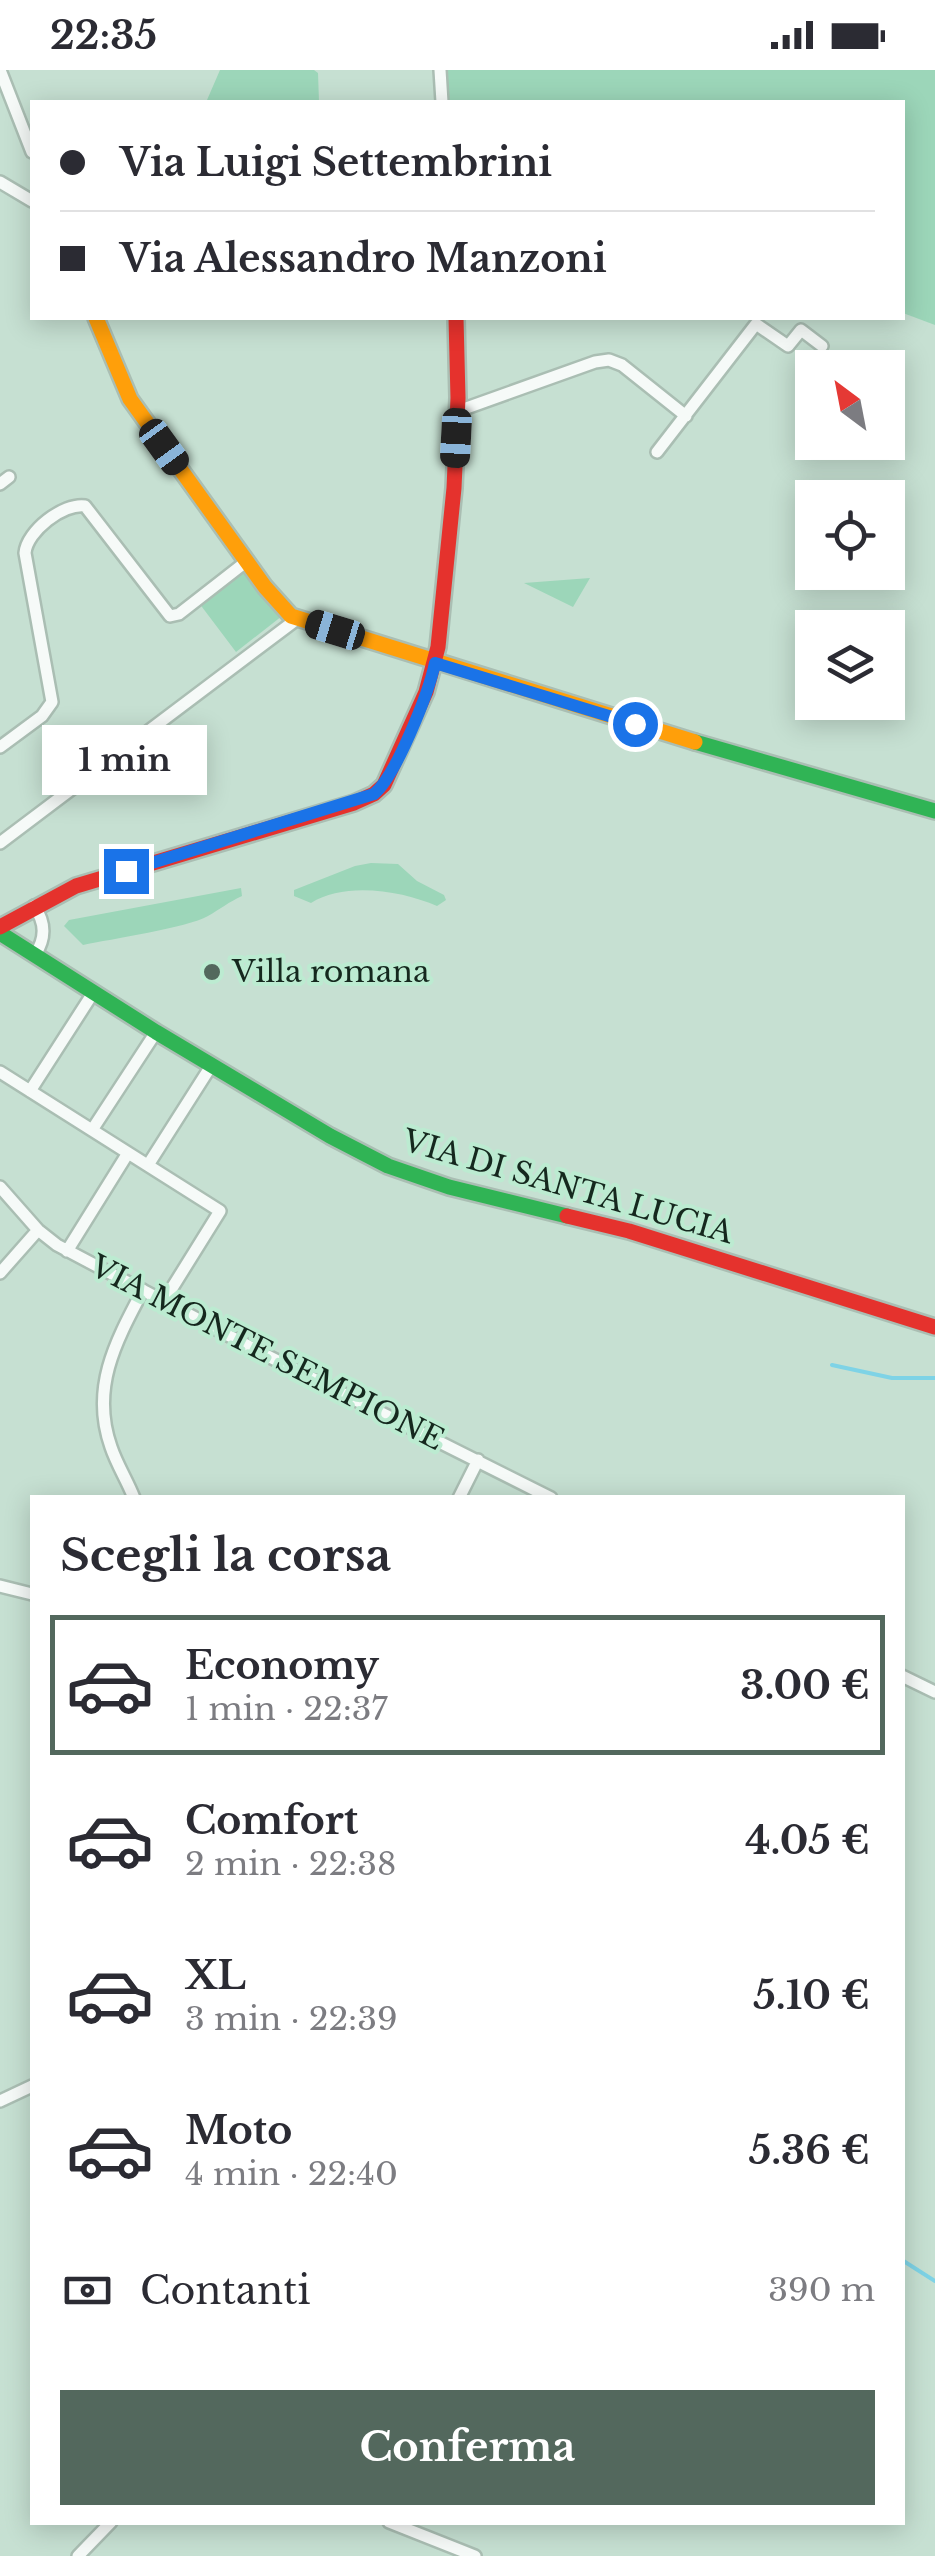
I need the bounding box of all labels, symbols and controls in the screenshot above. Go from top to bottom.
text: 22:35 [50,12,157,59]
text: Via Luigi Settembrini [120,139,552,186]
text: Via Alessandro Manzoni [120,235,607,282]
north arrow [795,350,905,460]
map controls [795,350,905,720]
car [439,407,473,469]
car [134,414,194,480]
button: locate [795,480,905,590]
car [302,607,368,653]
button: layers [795,610,905,720]
route start [613,702,658,747]
callout: 1 min [44,726,208,796]
text: 1 min [78,740,171,780]
route end [104,849,149,894]
place label: Villa romana [231,953,430,990]
marker: Villa romana [201,961,223,983]
street label: VIA DI SANTA LUCIA [398,1121,738,1252]
street label: VIA MONTE SEMPIONE [83,1247,450,1458]
text: Scegli la corsa [60,1527,391,1583]
icon: car [65,1640,155,1730]
text: Economy [185,1642,379,1689]
text: 3.00 € [740,1662,870,1709]
text: 1 min · 22:37 [185,1689,388,1729]
icon: car [65,1795,155,1885]
text: Comfort [185,1797,358,1844]
text: 4.05 € [745,1817,870,1864]
text: 2 min · 22:38 [185,1844,396,1884]
icon: car [65,1950,155,2040]
text: XL [185,1952,246,1999]
text: 5.10 € [753,1972,870,2019]
text: 3 min · 22:39 [185,1999,398,2039]
icon: car [65,2105,155,2195]
text: Moto [185,2107,292,2154]
text: 5.36 € [749,2127,870,2174]
text: 4 min · 22:40 [185,2154,398,2194]
icon: cash [60,2263,115,2318]
text: Contanti [140,2267,310,2314]
text: 390 m [768,2270,875,2310]
button: Conferma [60,2390,875,2505]

